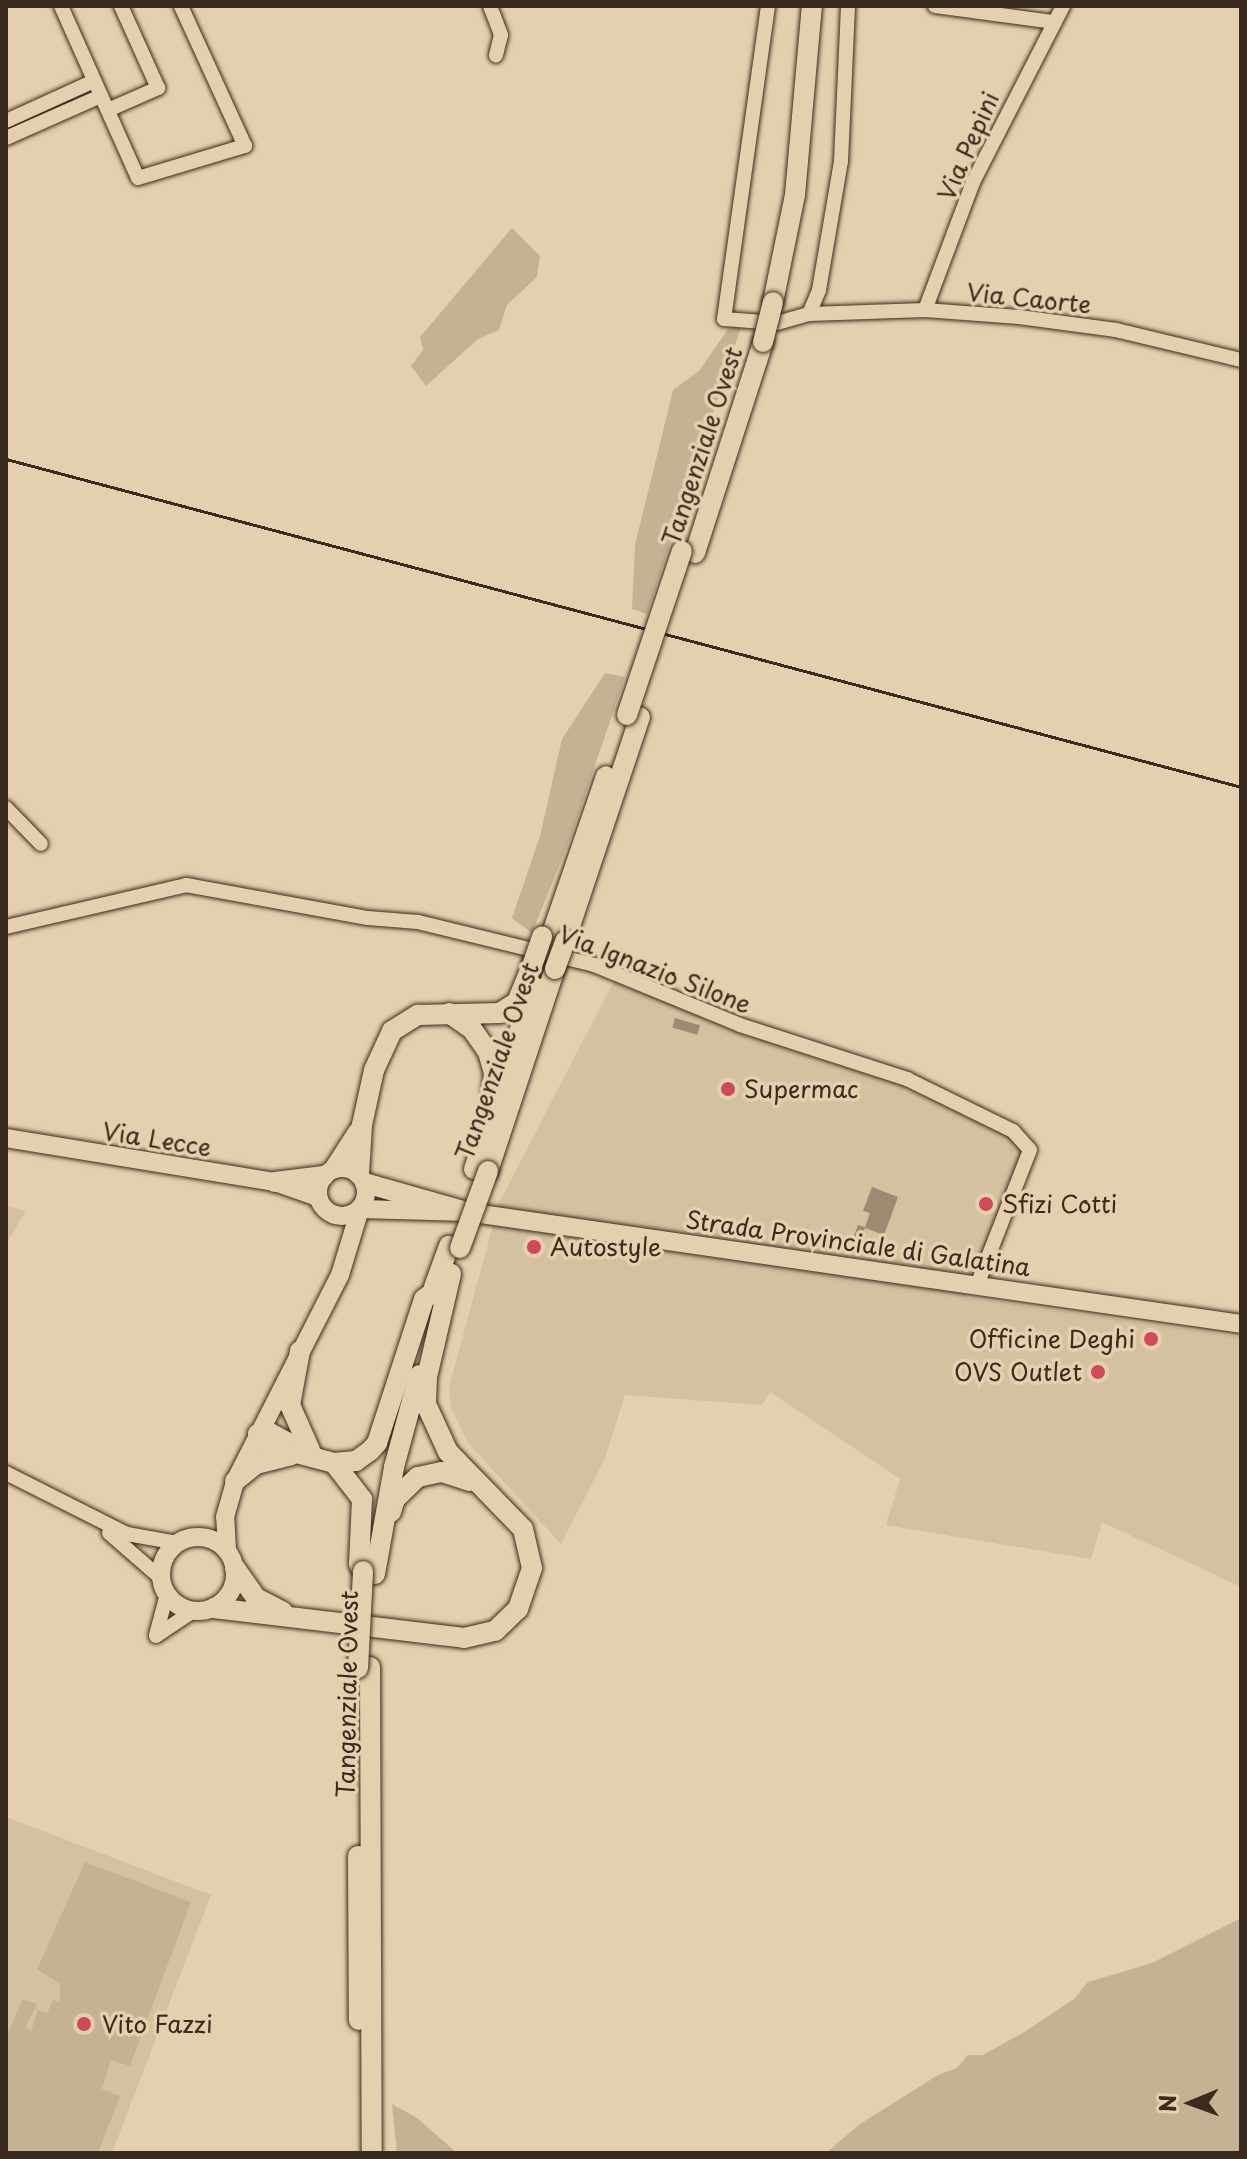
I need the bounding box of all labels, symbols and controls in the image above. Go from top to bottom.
street label: Via Pepini [932,88,1004,204]
street label: Via Caorte [965,277,1093,319]
street label: Tangenziale Ovest [656,342,748,550]
street label: Via Ignazio Silone [554,919,756,1019]
street label: Tangenziale Ovest [449,957,545,1165]
place label: Supermac [744,1075,858,1103]
marker: Supermac [719,1080,737,1098]
street label: Via Lecce [101,1116,213,1162]
place label: Sfizi Cotti [1002,1190,1118,1218]
marker: Sfizi Cotti [977,1195,995,1213]
street label: Strada Provinciale di Galatina [683,1204,1033,1282]
place label: Autostyle [550,1233,661,1261]
marker: Autostyle [525,1238,543,1256]
place label: Officine Deghi [970,1325,1135,1353]
marker: Officine Deghi [1142,1330,1160,1348]
place label: OVS Outlet [954,1358,1082,1386]
marker: OVS Outlet [1089,1363,1107,1381]
street label: Tangenziale Ovest [331,1589,363,1799]
place label: Vito Fazzi [102,2010,213,2038]
marker: Vito Fazzi [73,2013,95,2035]
north arrow [1151,2063,1231,2143]
text: N [1150,2094,1183,2112]

